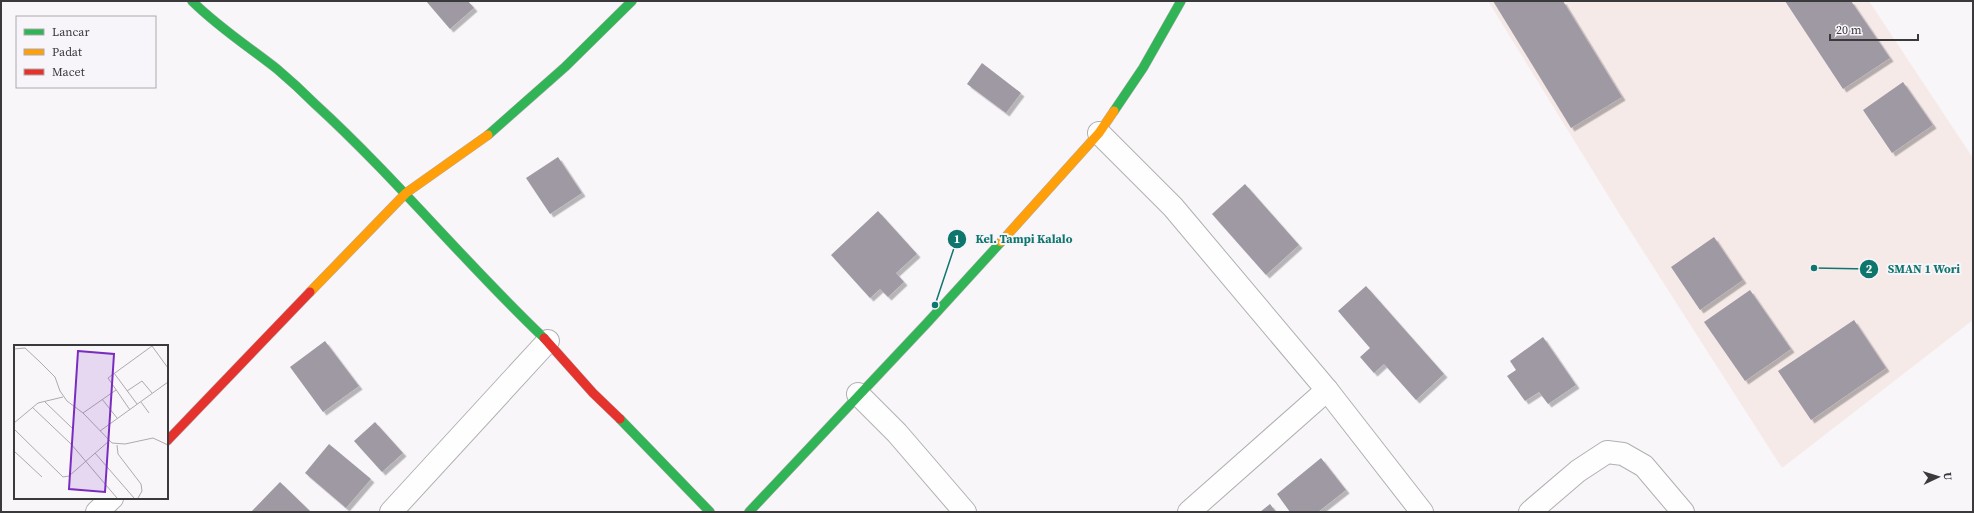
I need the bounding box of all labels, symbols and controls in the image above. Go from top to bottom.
legend [16,16,156,88]
scale bar [1830,16,1918,42]
text: 20 m [1836,22,1862,38]
text: Lancar [52,24,89,40]
text: Padat [52,44,82,60]
text: Macet [52,64,85,80]
callout: Kel. Tampi Kalalo [947,227,1080,251]
text: 1 [954,231,960,247]
text: Kel. Tampi Kalalo [976,231,1073,247]
callout: SMAN 1 Wori [1859,257,1968,281]
text: 2 [1866,261,1873,277]
text: SMAN 1 Wori [1888,261,1960,277]
inset map [14,345,168,499]
north arrow [1918,457,1958,497]
text: U [1940,472,1955,481]

